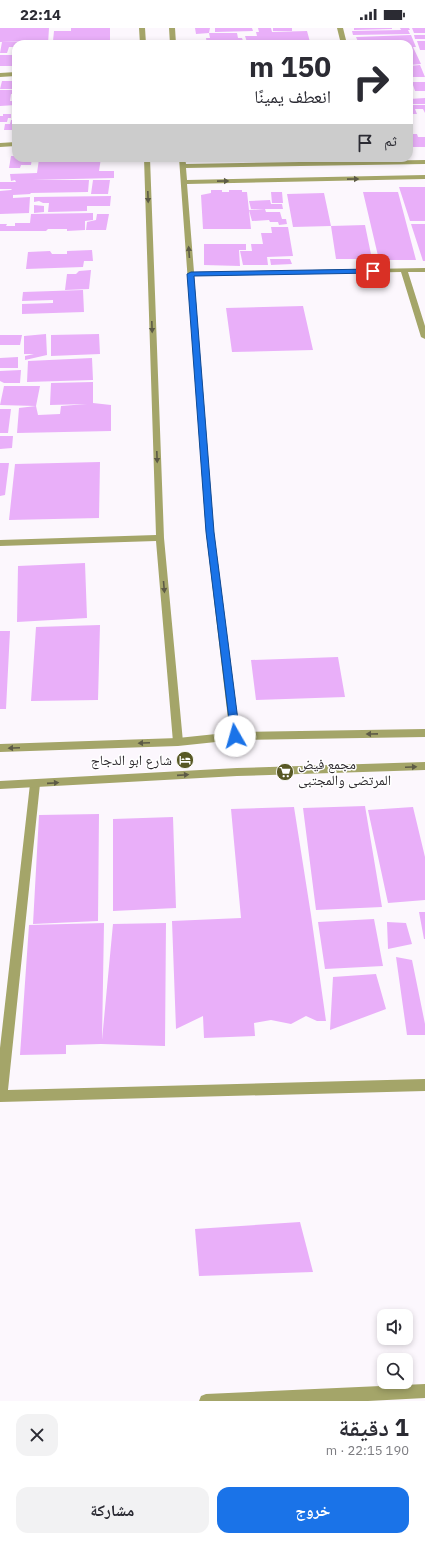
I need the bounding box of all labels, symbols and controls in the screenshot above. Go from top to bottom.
text: 22:14 [20,5,61,24]
text: 150 m [249,48,331,85]
icon: right [345,56,397,108]
text: انعطف يمينًا [254,85,331,108]
text: ثم [384,131,397,150]
icon: arrive [354,132,376,154]
one-way arrow [347,176,360,182]
one-way arrow [217,178,230,184]
one-way arrow [145,191,151,204]
one-way arrow [185,246,192,258]
pin [356,254,390,288]
icon: arrive [362,260,384,282]
one-way arrow [149,321,156,333]
one-way arrow [154,451,160,464]
one-way arrow [161,581,167,593]
position arrow [214,715,256,757]
one-way arrow [365,731,378,737]
one-way arrow [138,740,150,747]
one-way arrow [8,744,20,751]
hotel icon: شارع ابو الدجاج [175,750,195,770]
place label: شارع ابو الدجاج [91,751,172,770]
place label: مجمع فيض المرتضى والمجتبى [298,755,391,789]
supermarket icon: مجمع فيض المرتضى والمجتبى [275,762,295,782]
one-way arrow [405,764,418,770]
one-way arrow [177,772,189,779]
one-way arrow [47,780,59,787]
map controls [377,1309,413,1389]
button: sound [377,1309,413,1345]
button: search [377,1353,413,1389]
text: 1 دقيقة [339,1411,409,1443]
button: close [16,1414,58,1456]
text: 190 m · 22:15 [326,1442,409,1459]
button: مشاركة [16,1487,209,1533]
button: خروج [217,1487,409,1533]

